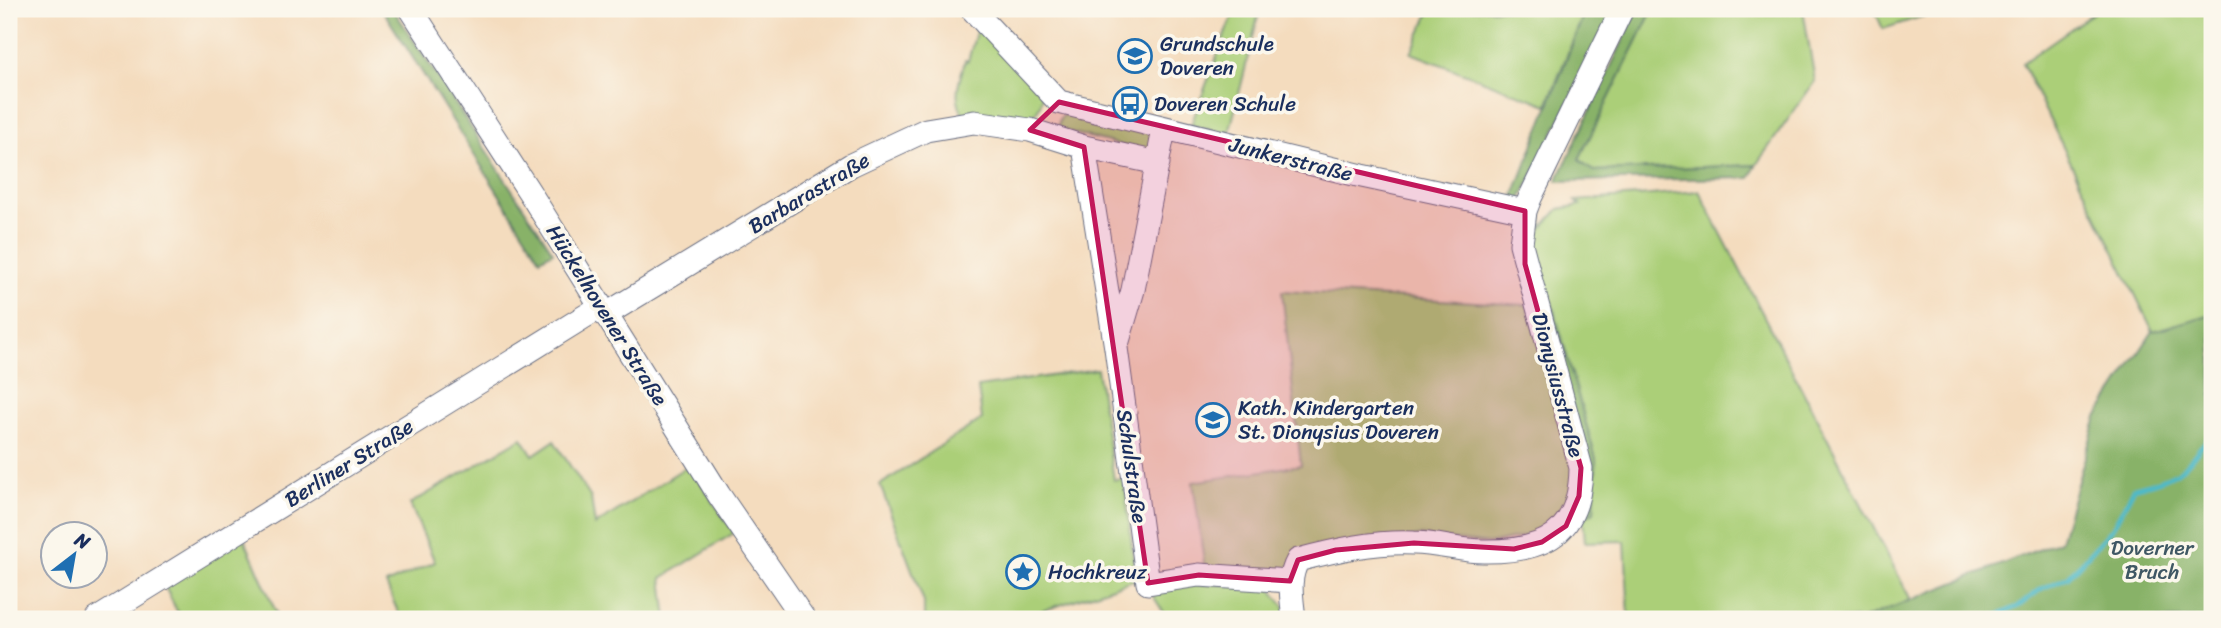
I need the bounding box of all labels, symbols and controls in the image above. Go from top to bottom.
place label: Grundschule Doveren [1160,25,1274,87]
school or university icon: Grundschule Doveren [1116,37,1154,75]
bus stop icon: Doveren Schule [1111,85,1149,123]
place label: Doveren Schule [1154,85,1296,123]
street label: Junkerstraße [1224,125,1357,193]
street label: Barbarastraße [741,141,877,244]
street label: Hückelhovener Straße [536,217,678,413]
street label: Dionysiusstraße [1520,308,1596,462]
place label: Kath. Kindergarten St. Dionysius Doveren [1238,389,1439,451]
school or university icon: Kath. Kindergarten St. Dionysius Doveren [1194,401,1232,439]
street label: Schulstraße [1105,407,1159,525]
street label: Berliner Straße [277,408,421,518]
north arrow [38,520,108,590]
text: N [67,523,97,559]
park label: Doverner Bruch [2111,529,2195,591]
place icon: Hochkreuz [1004,553,1042,591]
place label: Hochkreuz [1048,553,1148,591]

